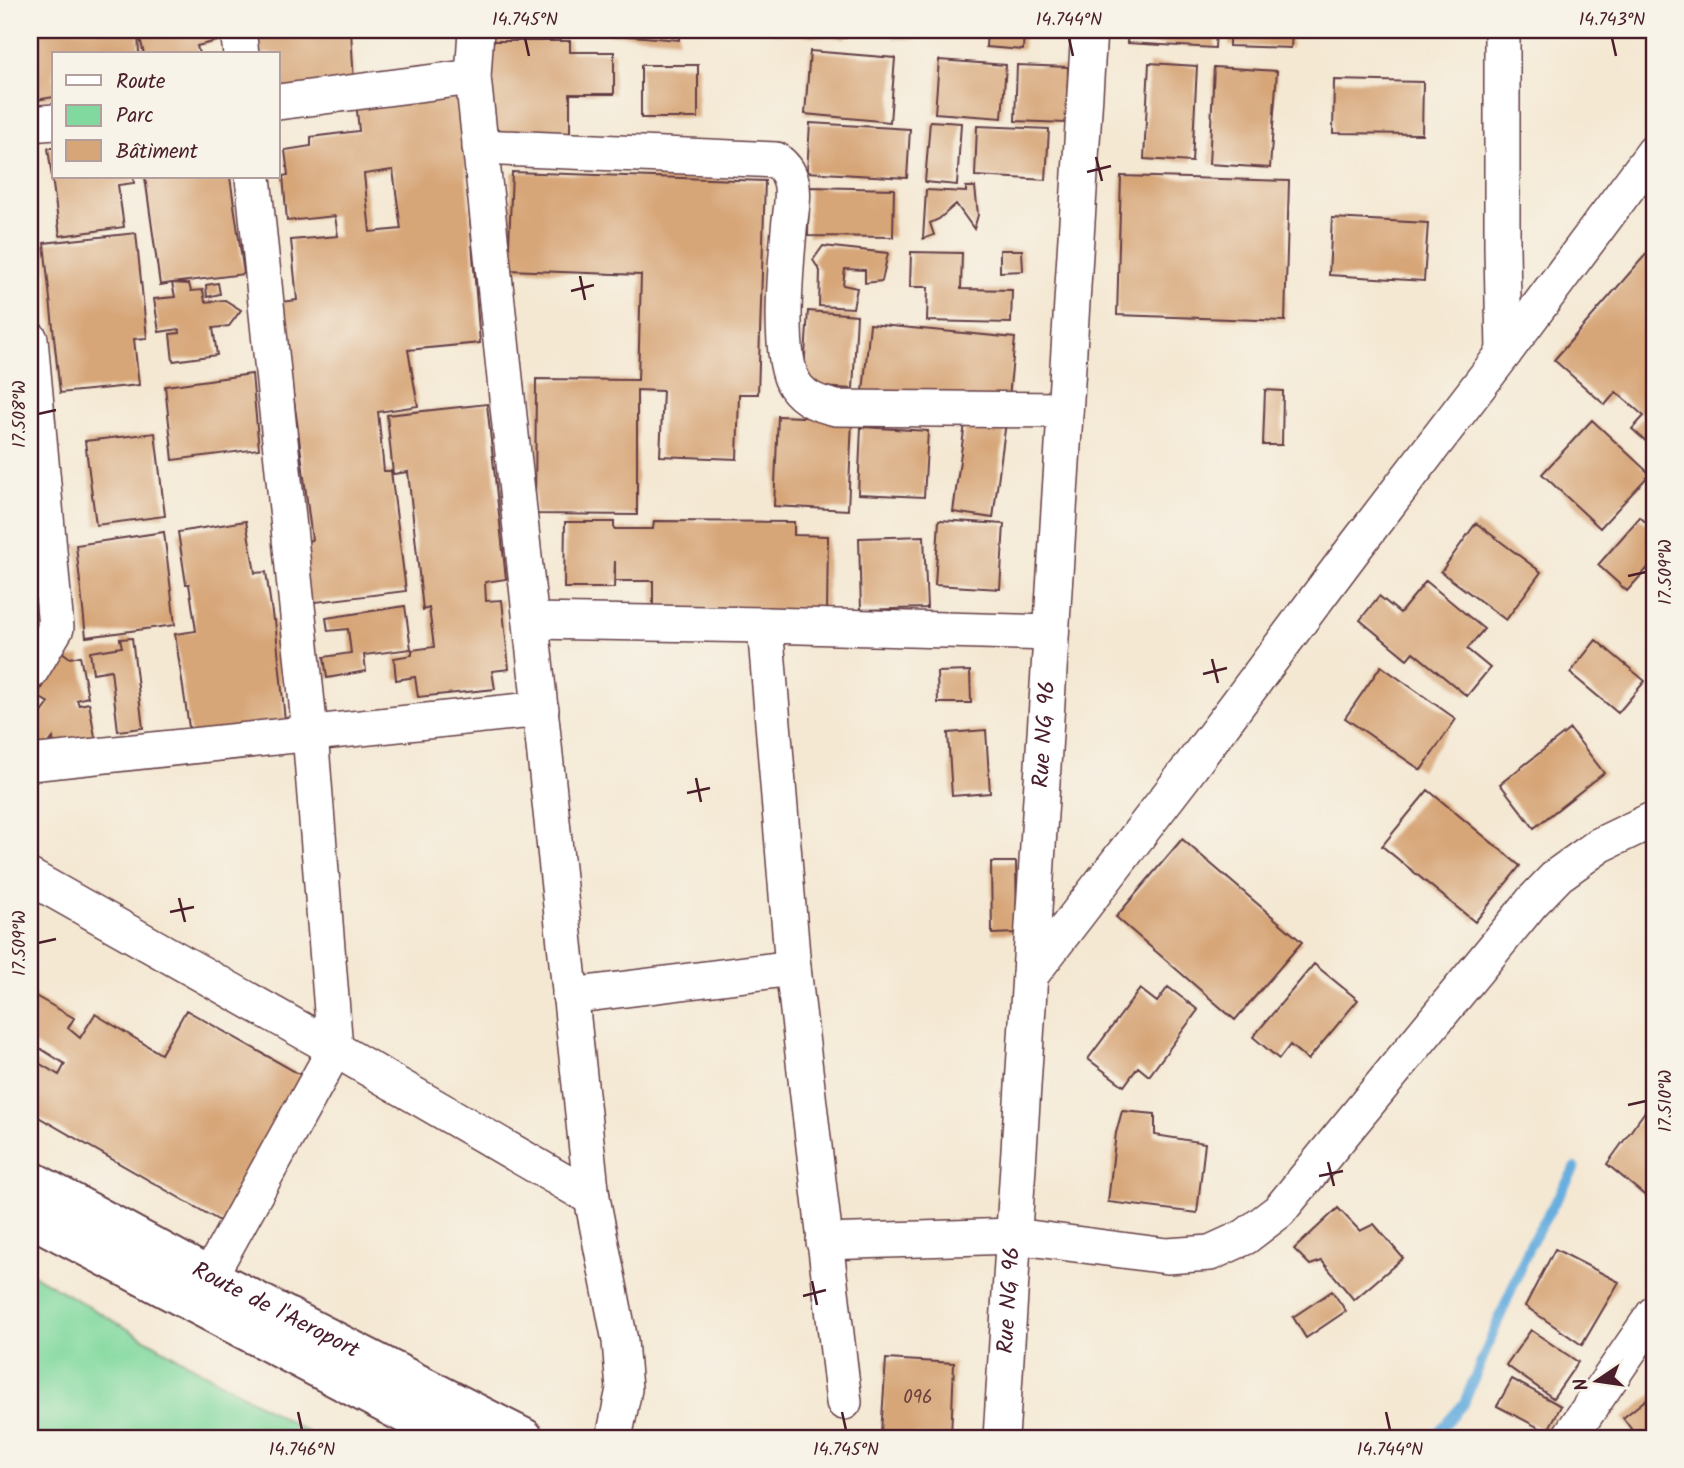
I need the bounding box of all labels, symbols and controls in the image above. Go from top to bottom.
text: 14.745°N [492,6,558,35]
text: 14.744°N [1036,6,1102,35]
text: 14.743°N [1579,6,1645,35]
legend [52,52,280,178]
text: Route [116,66,166,99]
text: Parc [116,100,154,133]
text: Bâtiment [116,136,199,169]
text: 17.508°W [6,380,35,448]
text: 17.509°W [1652,539,1681,605]
street label: Rue NG 96 [1024,680,1066,789]
text: 17.509°W [6,910,35,976]
text: 17.510°W [1652,1070,1681,1132]
street label: Rue NG 96 [988,1246,1031,1355]
street label: Route de l'Aeroport [185,1253,366,1369]
north arrow [1562,1346,1632,1416]
text: N [1566,1375,1598,1394]
house number: 096 [903,1383,933,1413]
text: 14.746°N [269,1436,335,1465]
text: 14.745°N [813,1436,879,1465]
text: 14.744°N [1357,1436,1423,1465]

